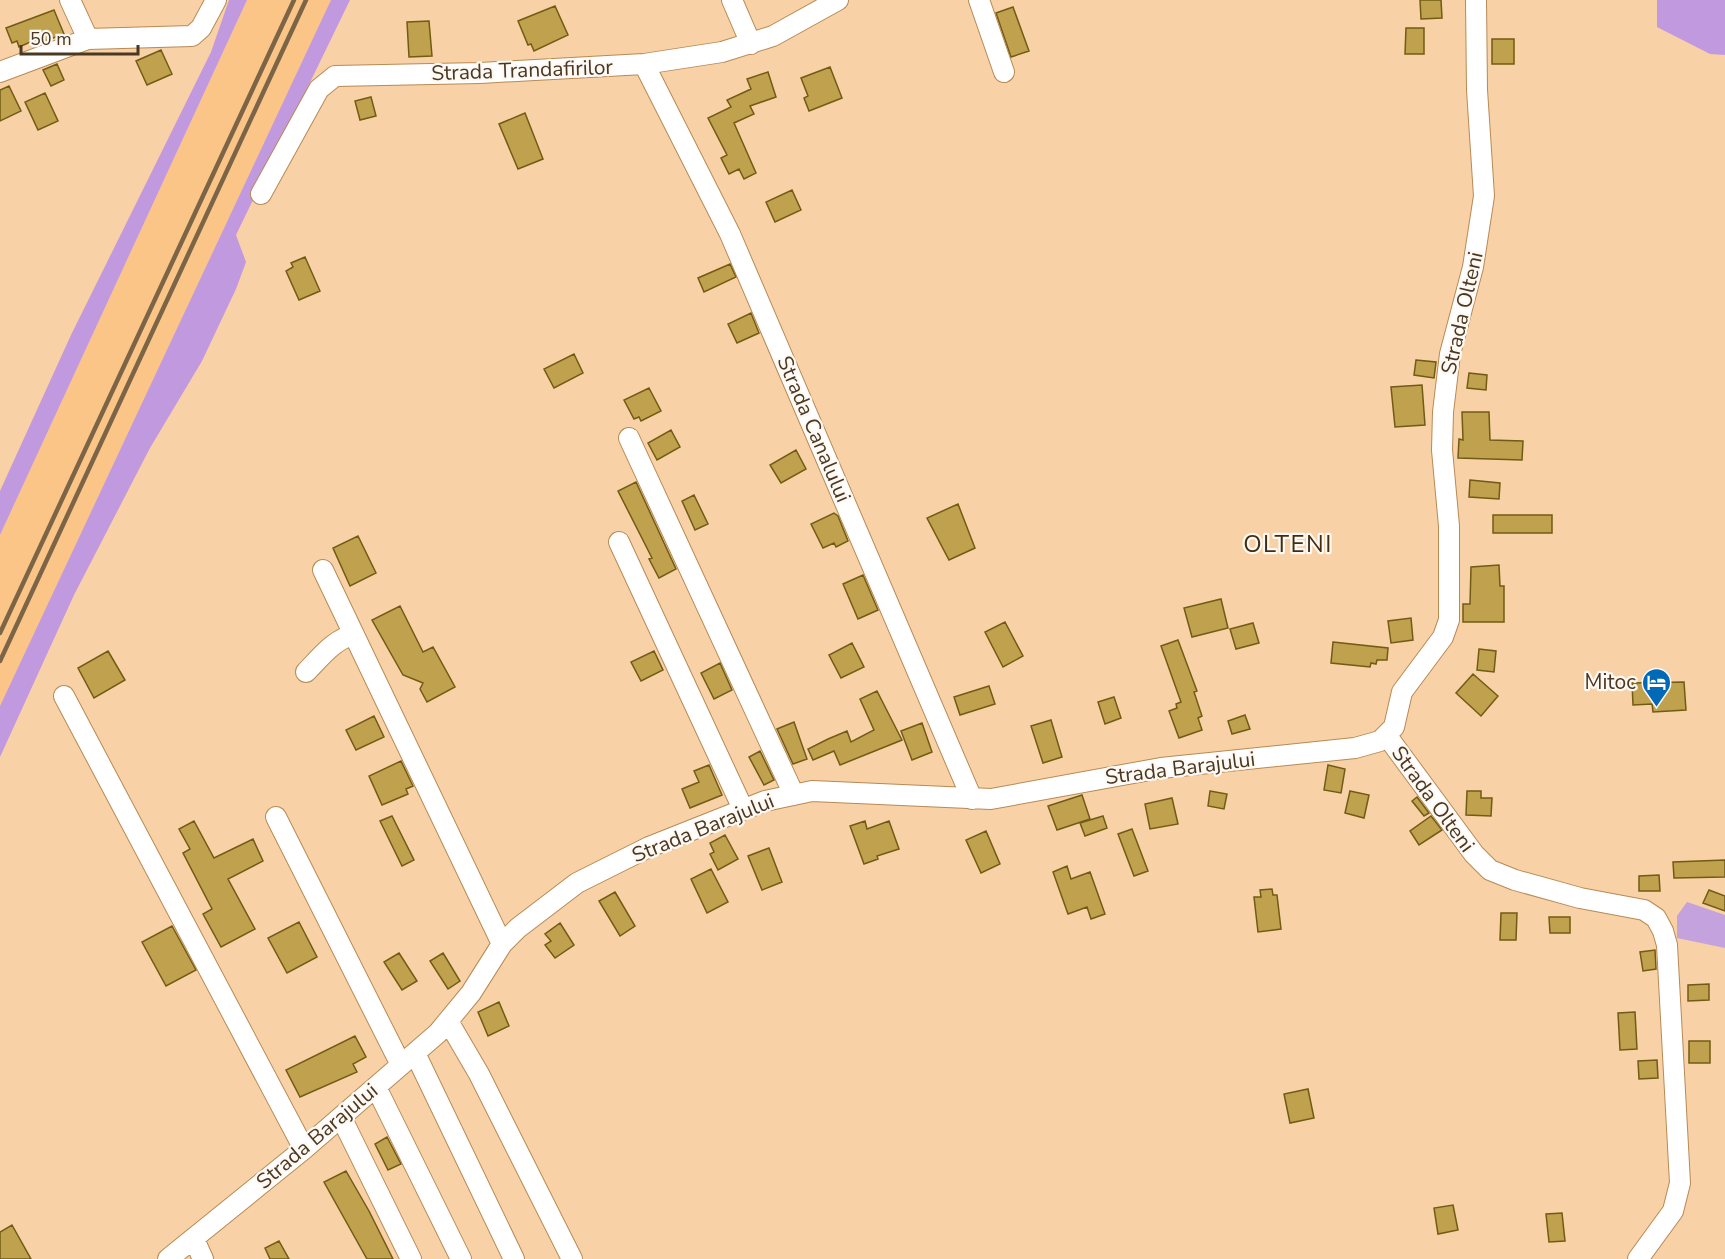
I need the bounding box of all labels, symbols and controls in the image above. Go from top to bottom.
scale bar [21,18,138,56]
text: 50 m [30,27,72,51]
street label: Strada Trandafirilor [431,53,614,87]
street label: Strada Olteni [1434,249,1490,377]
street label: Strada Canalului [771,352,857,506]
district label: OLTENI [1243,528,1333,560]
hotel icon: Mitoc [1641,666,1673,708]
place label: Mitoc [1585,668,1636,696]
street label: Strada Olteni [1385,740,1481,858]
street label: Strada Barajului [1103,745,1257,791]
street label: Strada Barajului [628,787,778,869]
street label: Strada Barajului [250,1077,384,1195]

